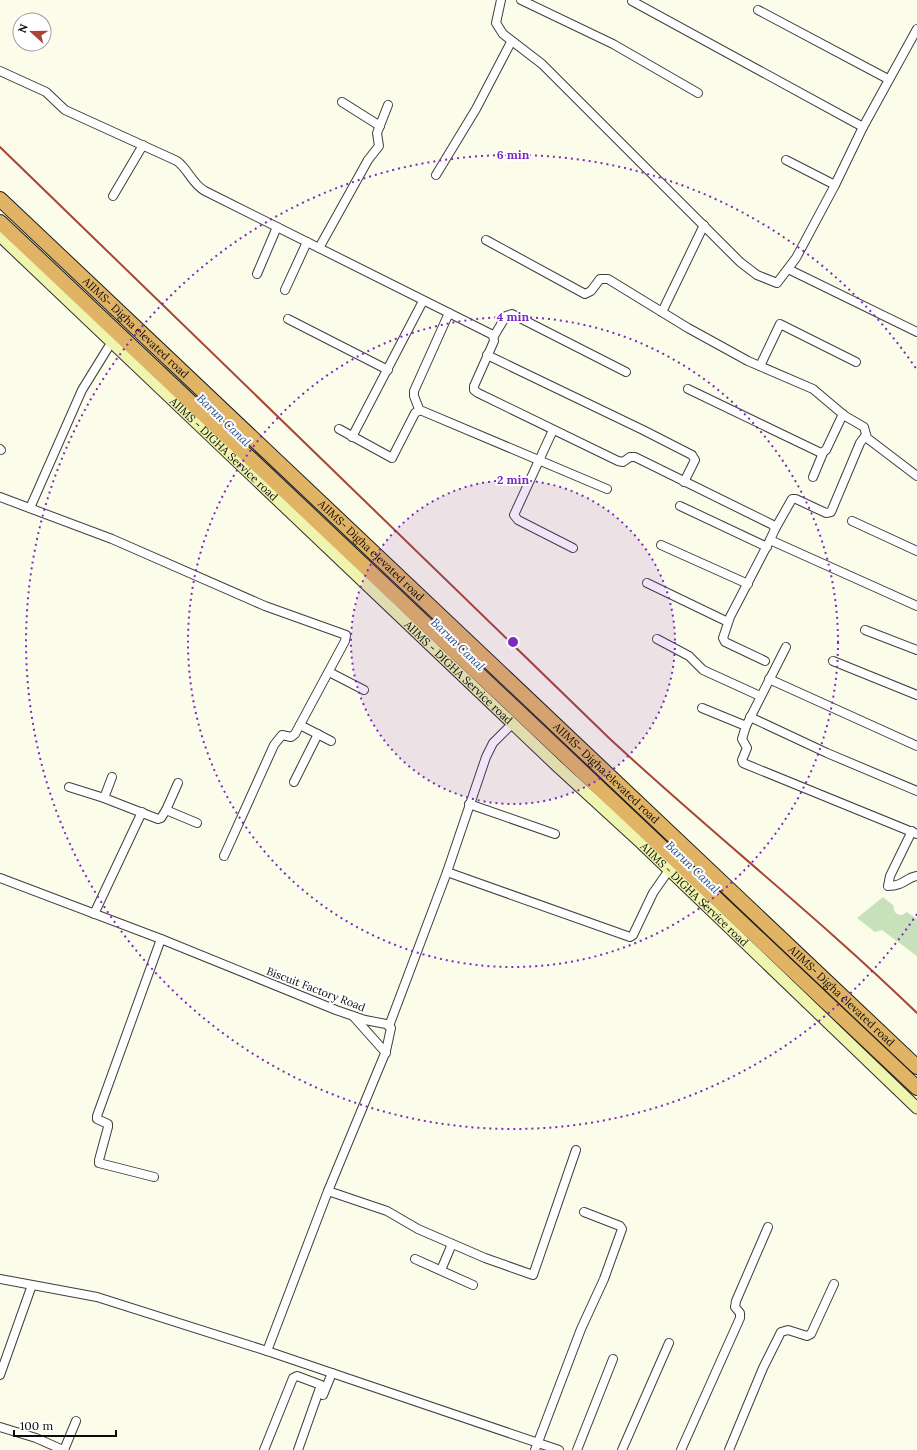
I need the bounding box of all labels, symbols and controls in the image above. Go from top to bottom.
north arrow [12,12,52,52]
text: N [15,21,31,35]
text: 6 min [497,147,530,162]
street label: AIIMS- Digha elevated road [79,273,192,381]
text: 4 min [497,309,530,324]
water label: Barun Canal [194,391,255,450]
street label: AIIMS - DIGHA Service road [166,394,281,504]
text: 2 min [497,472,529,487]
street label: AIIMS- Digha elevated road [314,496,427,604]
water label: Barun Canal [428,615,489,674]
street label: AIIMS - DIGHA Service road [401,617,516,727]
centre of rings [506,635,520,649]
street label: AIIMS- Digha elevated road [550,719,663,827]
water label: Barun Canal [663,838,724,897]
street label: AIIMS - DIGHA Service road [637,839,752,950]
street label: AIIMS- Digha elevated road [785,942,898,1050]
street label: Biscuit Factory Road [265,964,368,1014]
scale bar [14,1412,116,1438]
text: 100 m [20,1418,53,1433]

